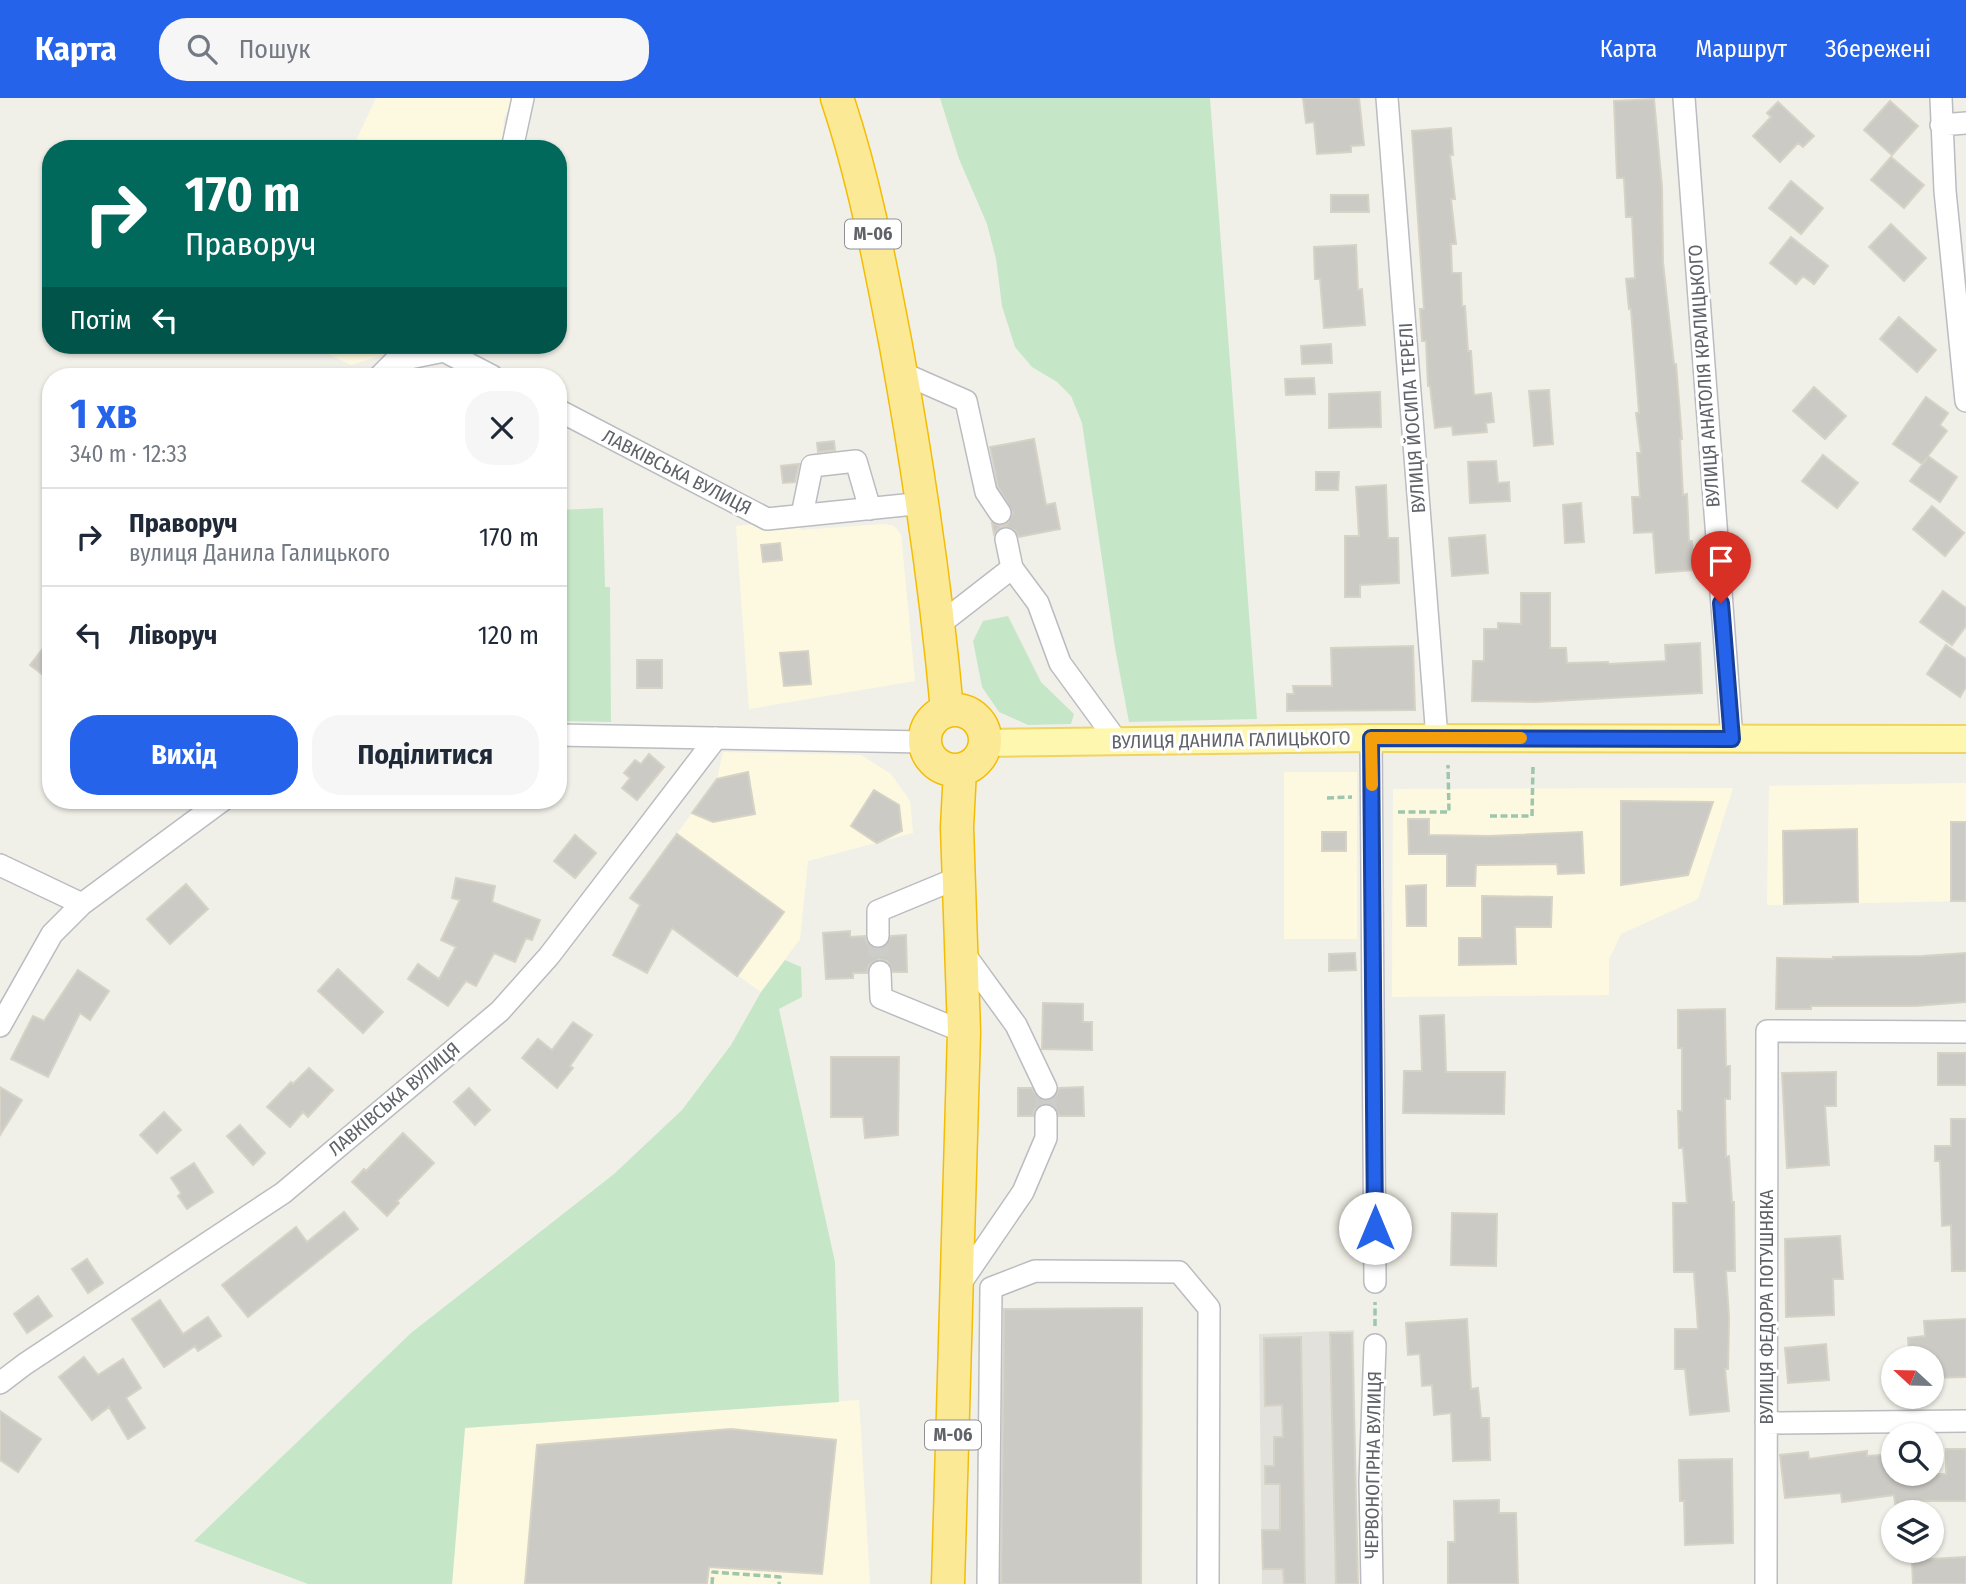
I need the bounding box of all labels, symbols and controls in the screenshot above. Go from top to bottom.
search box [159,18,649,81]
text: Карта [35,29,117,69]
icon: search [183,30,221,68]
text: Пошук [239,34,310,65]
text: Карта [1600,35,1657,63]
text: Маршрут [1695,35,1787,63]
text: Збережені [1825,35,1931,63]
text: 170 m [185,165,301,224]
icon: right [70,168,161,259]
road number: М-06 [845,219,901,248]
text: Праворуч [185,225,317,263]
street label: ВУЛИЦЯ АНАТОЛІЯ КРАЛИЦЬКОГО [1683,244,1725,508]
icon: left [146,301,184,339]
text: Потім [70,305,132,336]
street label: ВУЛИЦЯ ЙОСИПА ТЕРЕЛІ [1394,322,1430,514]
text: 1 хв [70,389,137,439]
button: close [465,391,539,465]
street label: ЛАВКІВСЬКА ВУЛИЦЯ [598,424,756,520]
text: 340 m · 12:33 [70,440,187,468]
text: Праворуч [129,508,238,539]
icon: right [70,518,108,556]
text: 170 m [479,522,539,553]
pin [1691,531,1751,603]
text: вулиця Данила Галицького [129,539,390,567]
icon: arrive [1702,542,1740,580]
icon: left [70,616,108,654]
text: Ліворуч [129,620,217,651]
text: 120 m [478,620,539,651]
button: Вихід [70,715,298,795]
button: Поділитися [312,715,539,795]
street label: ВУЛИЦЯ ДАНИЛА ГАЛИЦЬКОГО [1111,726,1351,754]
street label: ЛАВКІВСЬКА ВУЛИЦЯ [324,1037,464,1161]
street label: ВУЛИЦЯ ФЕДОРА ПОТУШНЯКА [1755,1189,1778,1425]
position arrow [1338,1191,1412,1265]
north arrow [1881,1346,1944,1409]
map controls [1881,1346,1944,1563]
street label: ЧЕРВОНОГІРНА ВУЛИЦЯ [1360,1371,1386,1559]
road number: М-06 [925,1420,981,1450]
button: search [1881,1423,1944,1486]
button: layers [1881,1500,1944,1563]

